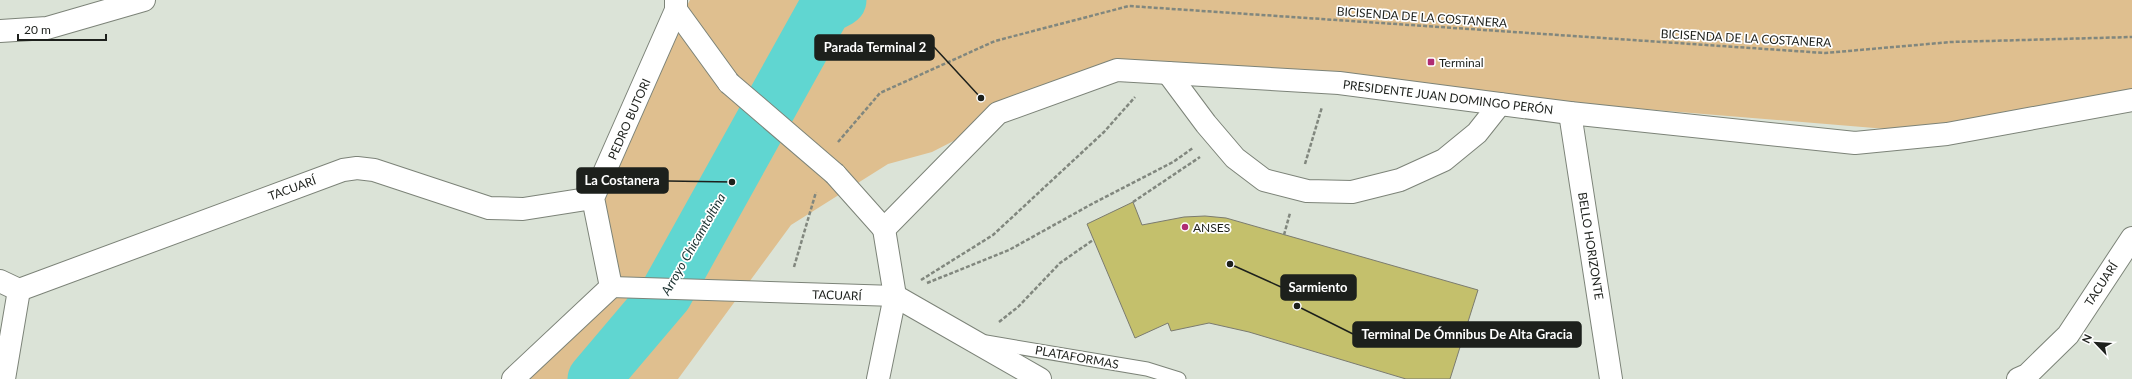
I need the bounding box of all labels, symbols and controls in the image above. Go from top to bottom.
street label: BICISENDA DE LA COSTANERA [1336,4,1509,31]
scale bar [18,16,106,42]
text: 20 m [24,22,51,37]
street label: BICISENDA DE LA COSTANERA [1660,26,1833,50]
callout: Parada Terminal 2 [815,35,934,60]
text: Parada Terminal 2 [824,39,926,55]
place label: Terminal [1439,55,1484,70]
marker: Terminal [1426,57,1436,67]
street label: PEDRO BUTORI [604,76,654,162]
street label: PRESIDENTE JUAN DOMINGO PERÓN [1342,77,1554,117]
callout: La Costanera [577,168,668,193]
street label: TACUARÍ [266,172,319,204]
text: La Costanera [584,172,660,188]
water label: Arroyo Chicamtoltina [657,190,729,299]
street label: BELLO HORIZONTE [1575,191,1607,301]
place label: ANSES [1193,220,1230,235]
marker: ANSES [1180,222,1190,232]
street label: TACUARÍ [2081,258,2121,309]
callout: Sarmiento [1281,275,1356,300]
text: Sarmiento [1288,279,1348,295]
street label: TACUARÍ [812,287,863,303]
callout: Terminal De Ómnibus De Alta Gracia [1353,322,1581,347]
north arrow [2076,323,2116,363]
text: Terminal De Ómnibus De Alta Gracia [1361,326,1573,342]
text: N [2079,332,2094,345]
street label: PLATAFORMAS [1034,342,1120,372]

